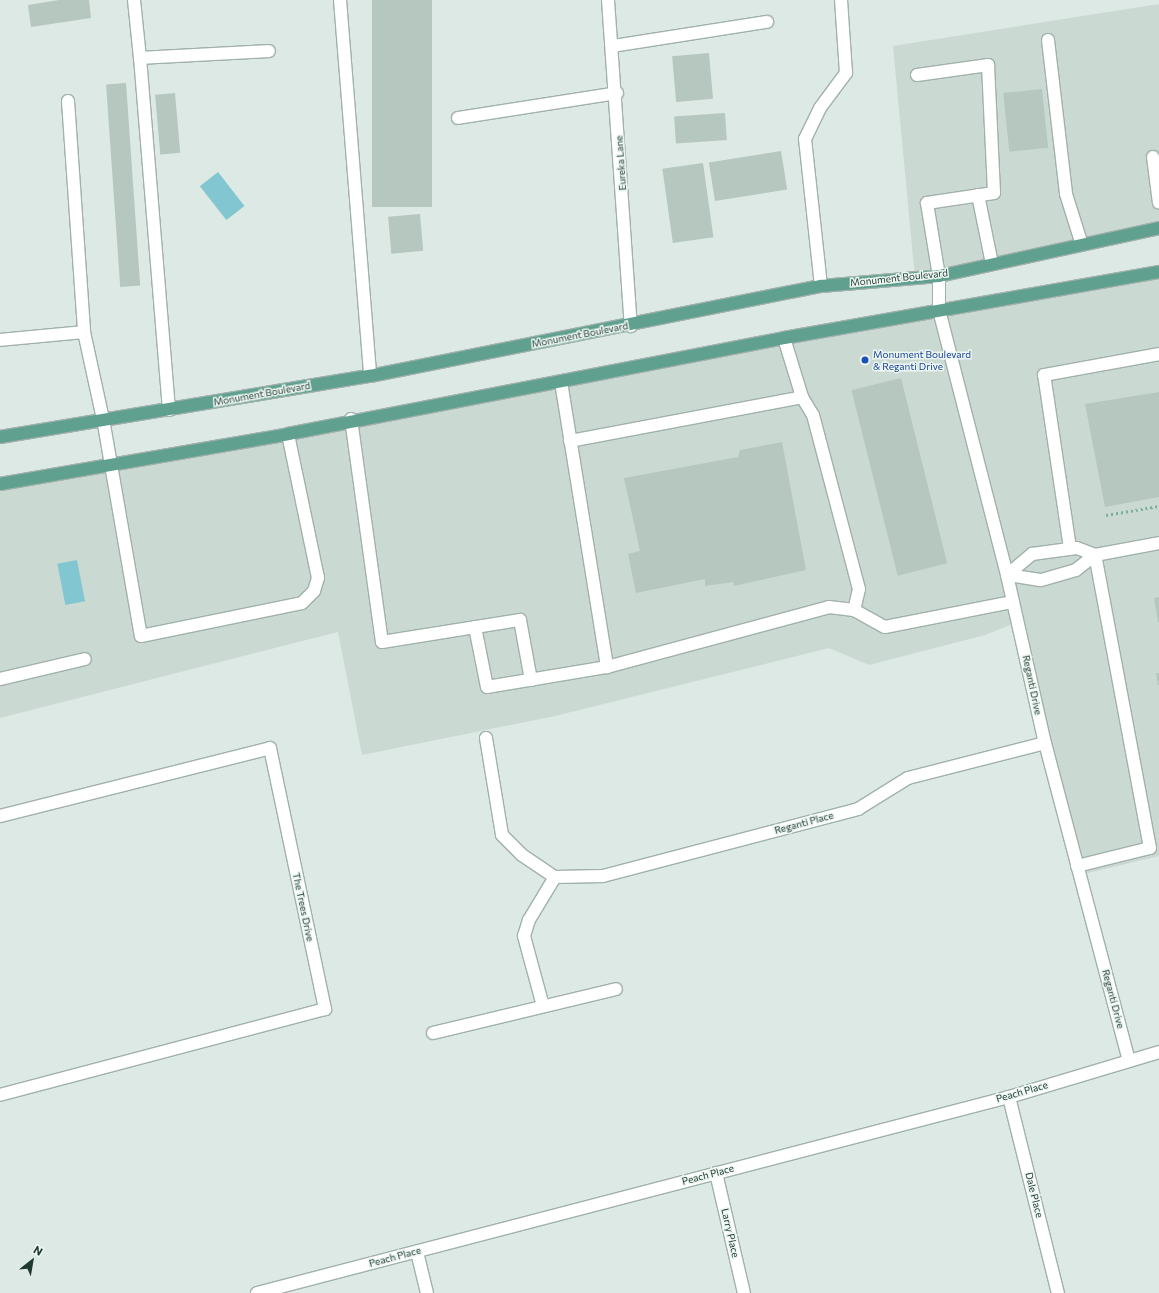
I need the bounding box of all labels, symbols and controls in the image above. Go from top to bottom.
street label: Eureka Lane [613,135,629,191]
street label: Monument Boulevard [850,267,948,289]
street label: Monument Boulevard [531,320,629,350]
place label: Monument Boulevard & Reganti Drive [873,348,971,372]
marker: Monument Boulevard & Reganti Drive [860,355,870,365]
street label: Monument Boulevard [213,380,311,408]
street label: Reganti Drive [1020,654,1044,716]
street label: Reganti Place [773,809,835,837]
street label: The Trees Drive [290,872,316,942]
street label: Reganti Drive [1099,968,1127,1030]
street label: Peach Place [995,1079,1049,1105]
street label: Peach Place [681,1162,735,1188]
street label: Dale Place [1023,1171,1045,1219]
street label: Larry Place [718,1207,742,1259]
north arrow [12,1241,52,1281]
text: N [32,1243,45,1258]
street label: Peach Place [368,1244,422,1270]

